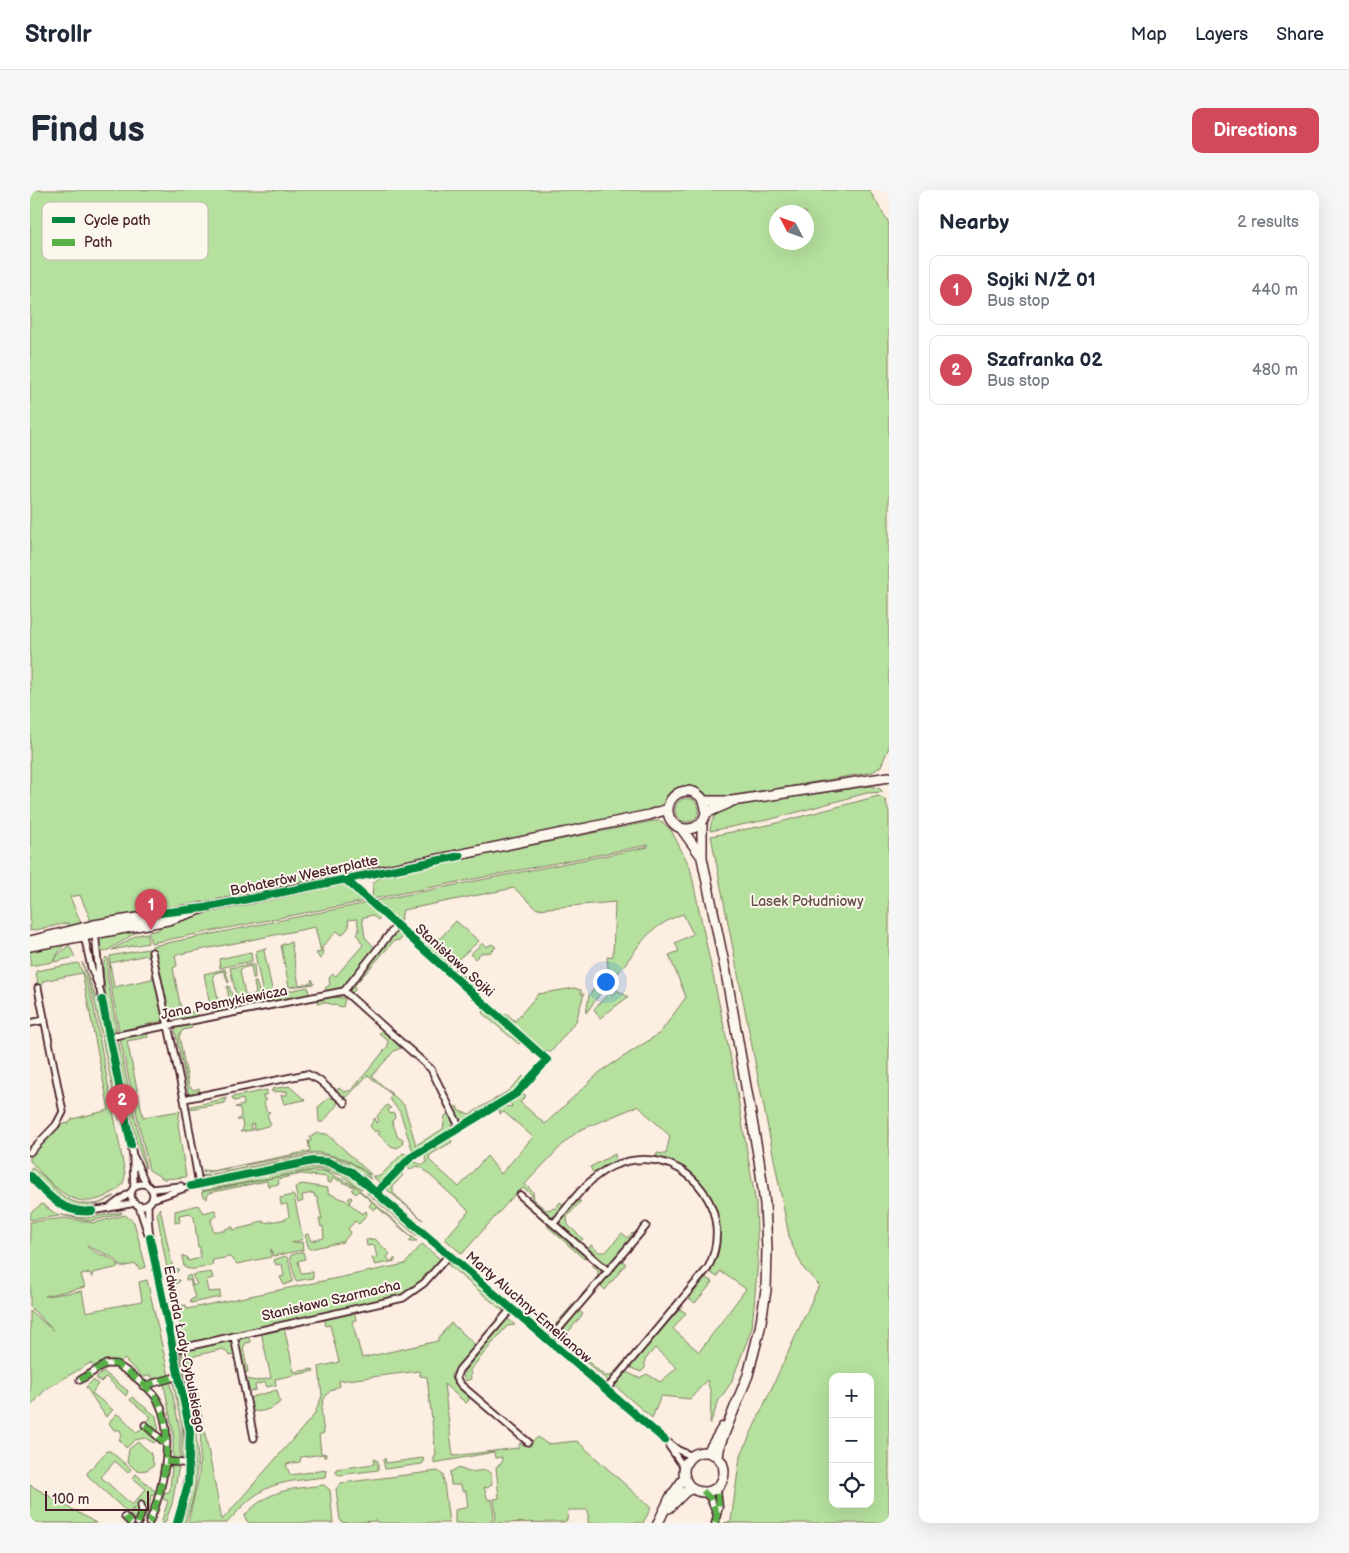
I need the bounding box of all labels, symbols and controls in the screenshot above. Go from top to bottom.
text: Strollr [25,20,92,49]
text: Map [1131,24,1167,45]
text: Layers [1195,24,1248,45]
text: Share [1276,24,1324,45]
button: Directions [1192,108,1319,153]
text: Find us [30,109,145,152]
legend [42,202,208,260]
north arrow [769,205,814,250]
text: Nearby [939,210,1009,235]
text: Cycle path [84,212,151,229]
text: 2 results [1237,213,1299,232]
text: Path [84,234,112,251]
text: Sojki N/Ż 01 [987,269,1096,292]
text: 1 [953,281,959,300]
text: 440 m [1252,281,1298,300]
text: Bus stop [987,292,1050,311]
text: Szafranka 02 [987,349,1103,372]
text: 2 [951,361,961,380]
text: 480 m [1252,361,1298,380]
text: Bus stop [987,372,1050,391]
street label: Bohaterów Westerplatte [229,852,380,899]
pin: 1 [135,889,167,930]
park label: Lasek Południowy [751,893,864,910]
street label: Stanisława Sojki [411,920,498,1000]
your location [593,969,619,995]
street label: Jana Posmykiewicza [159,982,289,1023]
pin: 2 [106,1084,138,1125]
street label: Marty Aluchny-Emelianow [462,1248,596,1367]
street label: Edwarda Łady-Cybulskiego [160,1264,209,1434]
street label: Stanisława Szarmacha [260,1276,402,1325]
map controls [829,1373,874,1508]
button: + [829,1373,874,1418]
button: − [829,1418,874,1463]
button: locate [829,1463,874,1508]
scale bar [45,1488,149,1511]
text: 100 m [52,1491,89,1508]

